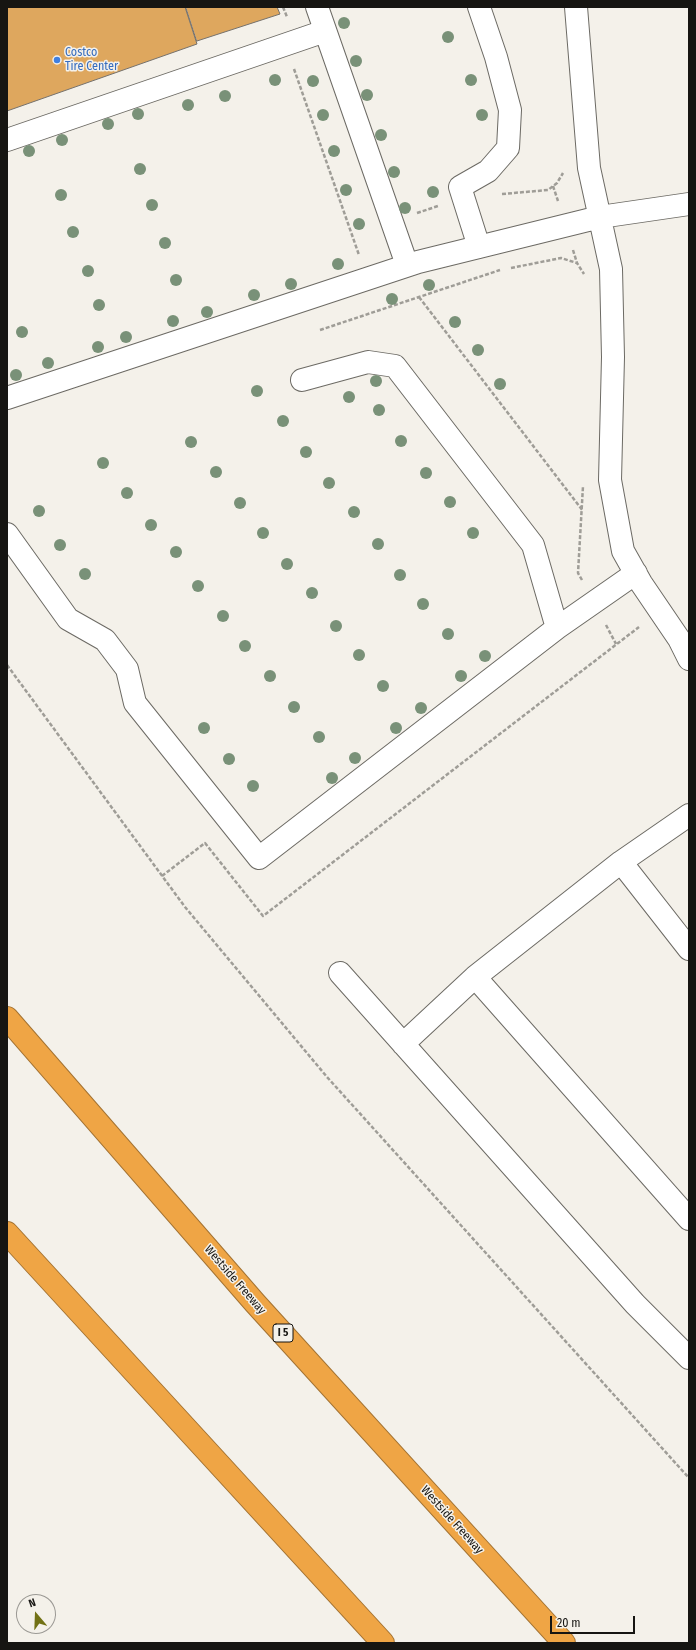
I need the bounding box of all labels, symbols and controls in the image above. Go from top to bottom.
place label: Costco Tire Center [65,46,118,74]
marker: Costco Tire Center [52,55,62,65]
street label: Westside Freeway [201,1243,269,1317]
road number: I 5 [273,1324,293,1342]
street label: Westside Freeway [418,1483,486,1557]
north arrow [16,1594,56,1634]
text: N [27,1596,37,1610]
scale bar [552,1608,637,1634]
text: 20 m [557,1616,581,1630]

